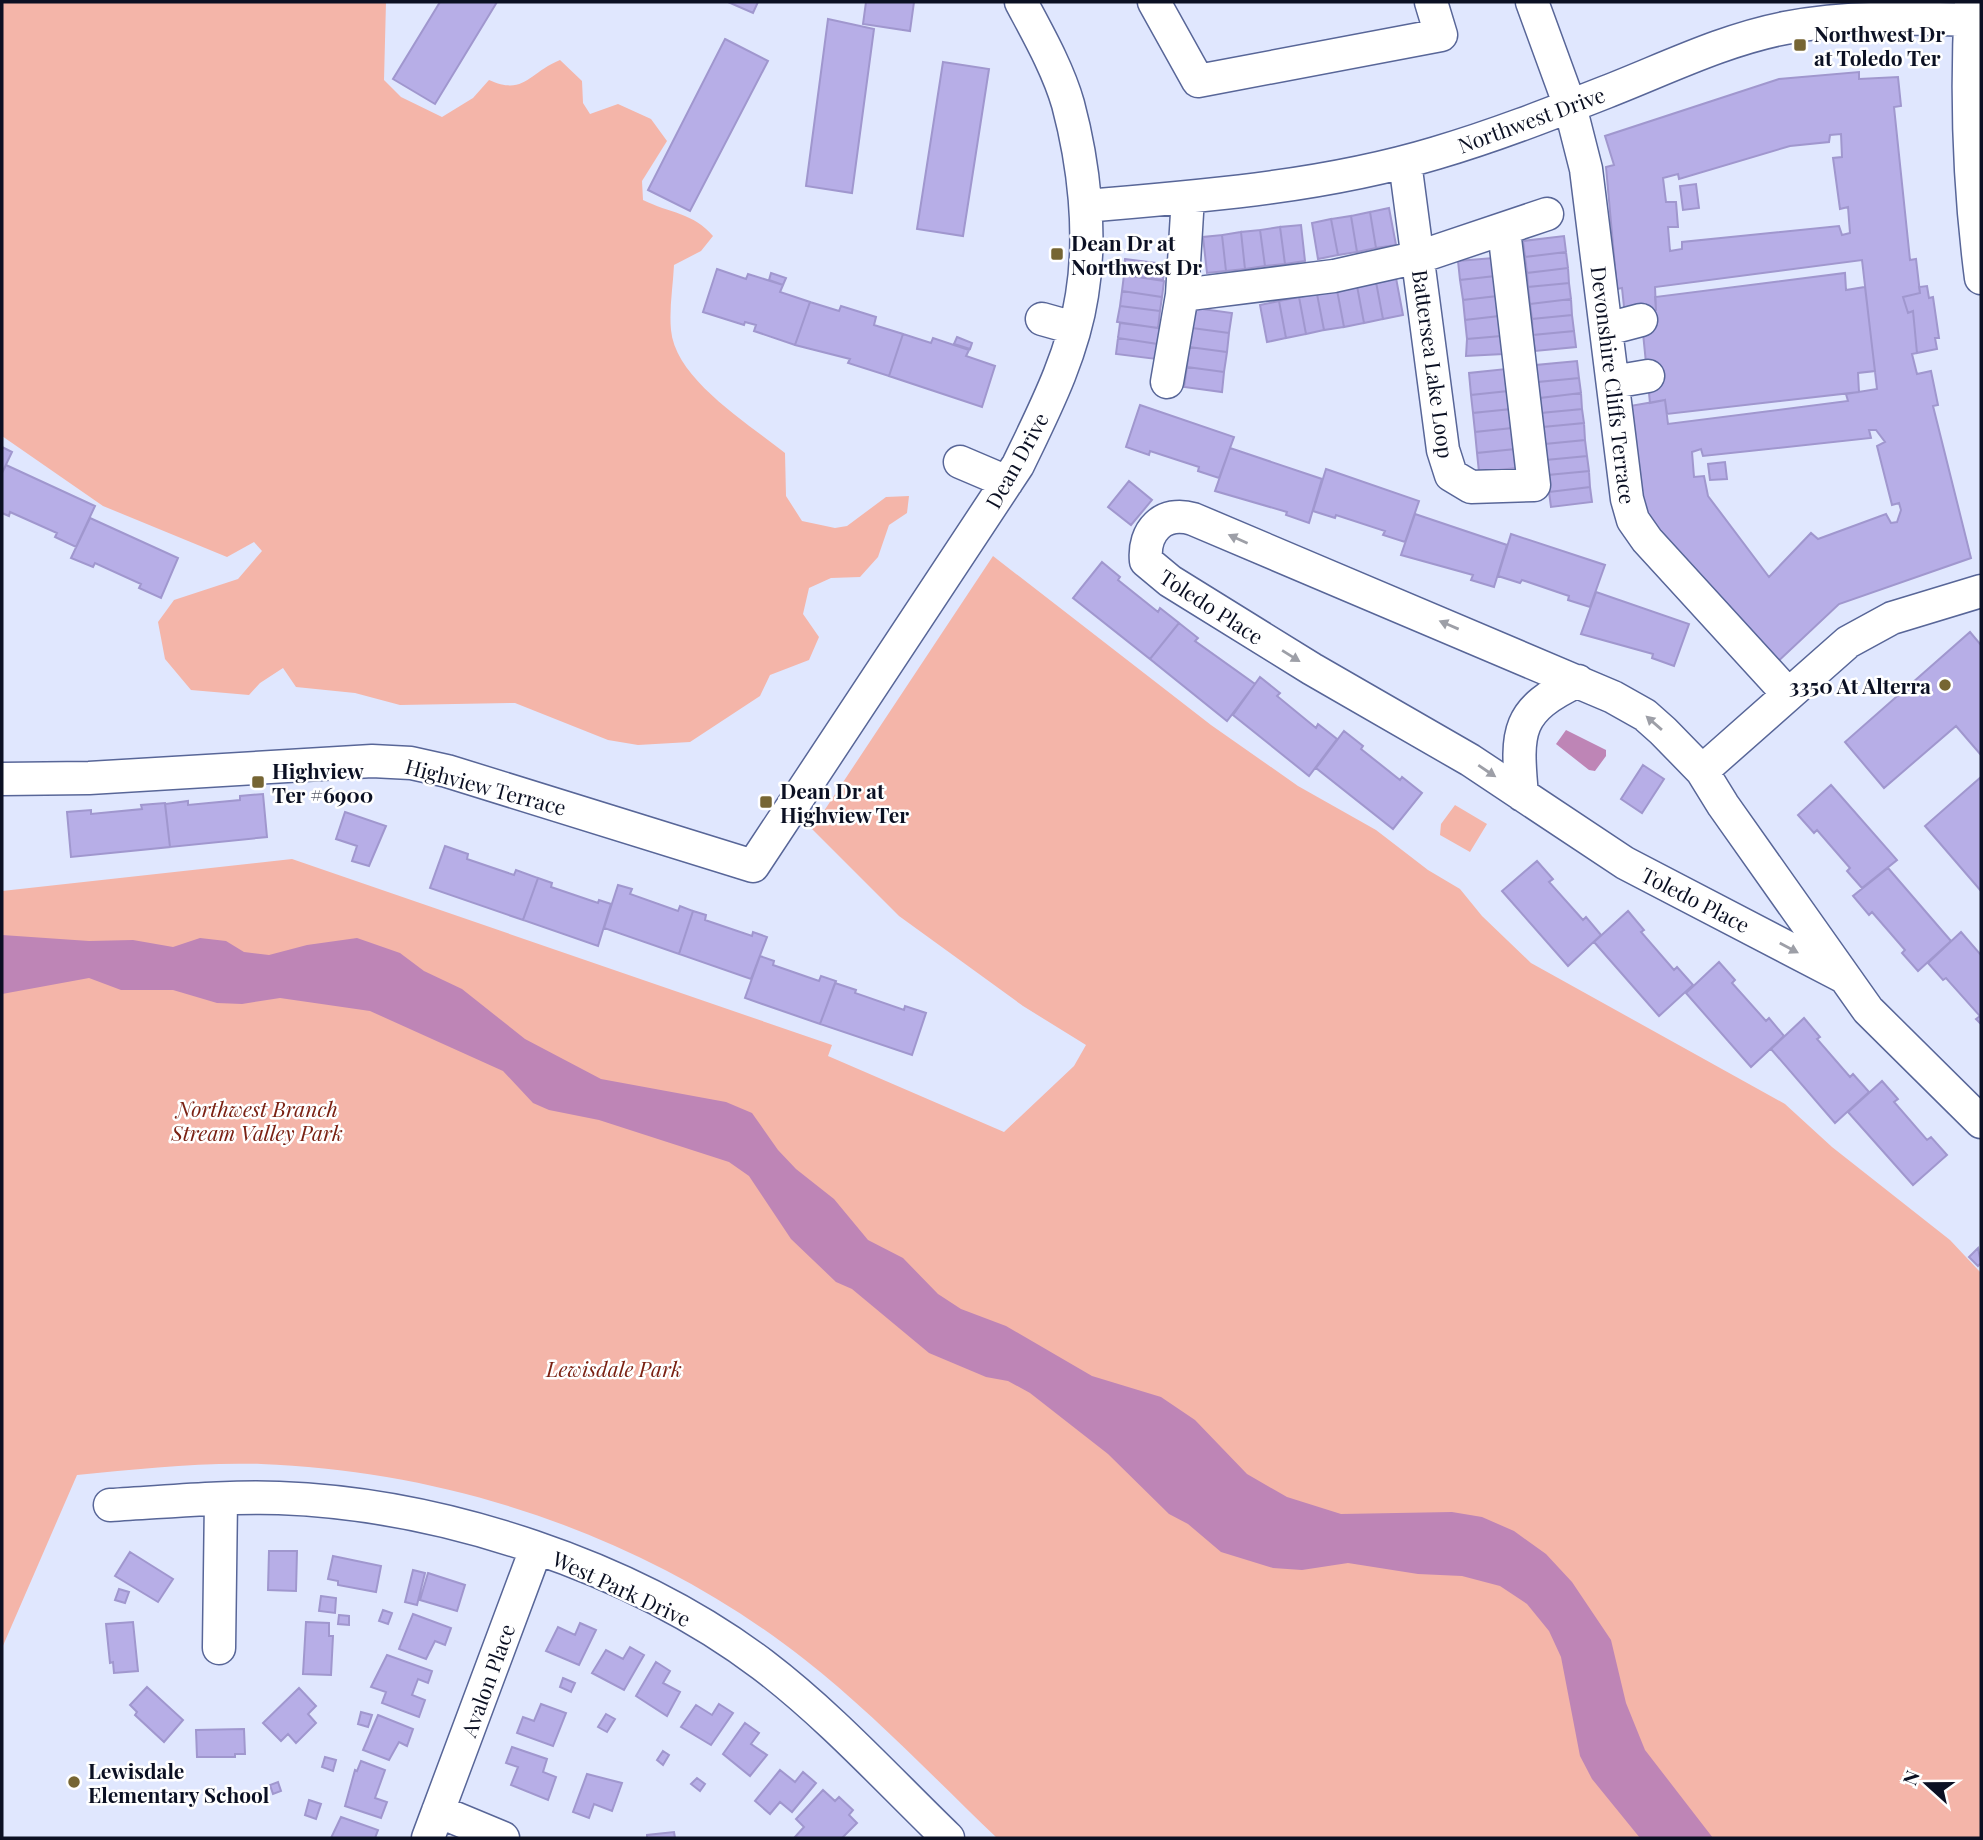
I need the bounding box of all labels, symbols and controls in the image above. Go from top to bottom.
place label: Northwest Dr at Toledo Ter [1814,19,1945,71]
marker: Northwest Dr at Toledo Ter [1792,37,1808,53]
street label: Northwest Drive [1454,79,1608,159]
place label: Dean Dr at Northwest Dr [1071,228,1202,280]
marker: Dean Dr at Northwest Dr [1049,246,1065,262]
street label: Devonshire Cliffs Terrace [1585,264,1643,506]
street label: Battersea Lake Loop [1407,268,1461,460]
street label: Dean Drive [978,407,1054,513]
one-way arrow [1228,533,1249,544]
street label: Toledo Place [1155,562,1269,650]
one-way arrow [1438,620,1459,631]
one-way arrow [1281,650,1301,663]
place label: 3350 At Alterra [1789,671,1931,699]
marker: 3350 At Alterra [1937,677,1953,693]
one-way arrow [1645,715,1663,731]
street label: Highview Terrace [403,751,569,821]
place label: Highview Ter #6900 [272,756,373,808]
one-way arrow [1478,764,1496,778]
marker: Highview Ter #6900 [250,774,266,790]
place label: Dean Dr at Highview Ter [780,776,909,828]
marker: Dean Dr at Highview Ter [758,794,774,810]
street label: Toledo Place [1637,860,1755,938]
one-way arrow [1779,942,1799,953]
park label: Northwest Branch Stream Valley Park [170,1094,343,1146]
park label: Lewisdale Park [545,1354,682,1382]
street label: West Park Drive [548,1543,696,1632]
street label: Avalon Place [453,1620,520,1741]
north arrow [1892,1749,1962,1819]
place label: Lewisdale Elementary School [88,1756,270,1808]
text: N [1896,1766,1925,1789]
marker: Lewisdale Elementary School [66,1774,82,1790]

